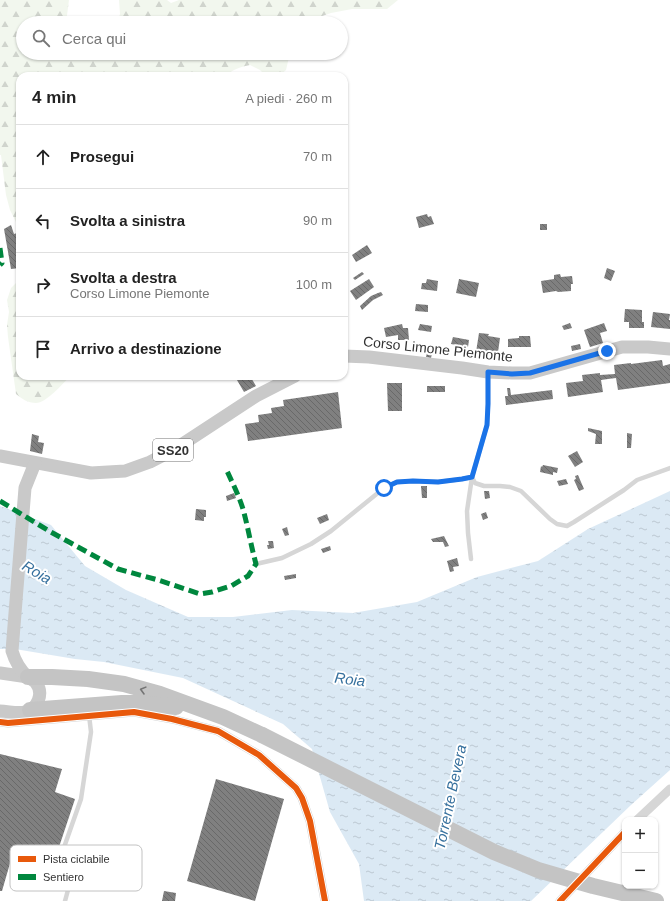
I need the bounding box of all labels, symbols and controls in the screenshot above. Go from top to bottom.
search box [16,16,348,60]
icon: search [30,27,52,49]
text: Cerca qui [62,30,126,47]
text: 4 min [32,88,76,107]
text: A piedi · 260 m [245,91,332,106]
icon: ahead [32,146,54,168]
text: Prosegui [70,148,134,165]
text: 70 m [303,149,332,164]
icon: left [32,210,54,232]
text: Svolta a sinistra [70,212,185,229]
text: 90 m [303,213,332,228]
text: Svolta a destra [70,269,177,286]
icon: right [32,274,54,296]
text: 100 m [296,277,332,292]
text: Corso Limone Piemonte [70,286,209,301]
street label: Corso Limone Piemonte [362,333,514,365]
icon: arrive [32,338,54,360]
text: Arrivo a destinazione [70,340,222,357]
route end [598,342,616,360]
road number: SS20 [153,439,193,461]
route start [375,479,393,497]
water label: Roia [19,557,55,587]
water label: Roia [334,669,366,689]
one-way arrow [140,686,147,694]
water label: Torrente Bevera [431,743,469,851]
map controls [622,817,658,889]
button: + [622,817,658,853]
legend [10,845,142,891]
text: Pista ciclabile [43,853,110,865]
button: − [622,853,658,889]
text: Sentiero [43,871,84,883]

